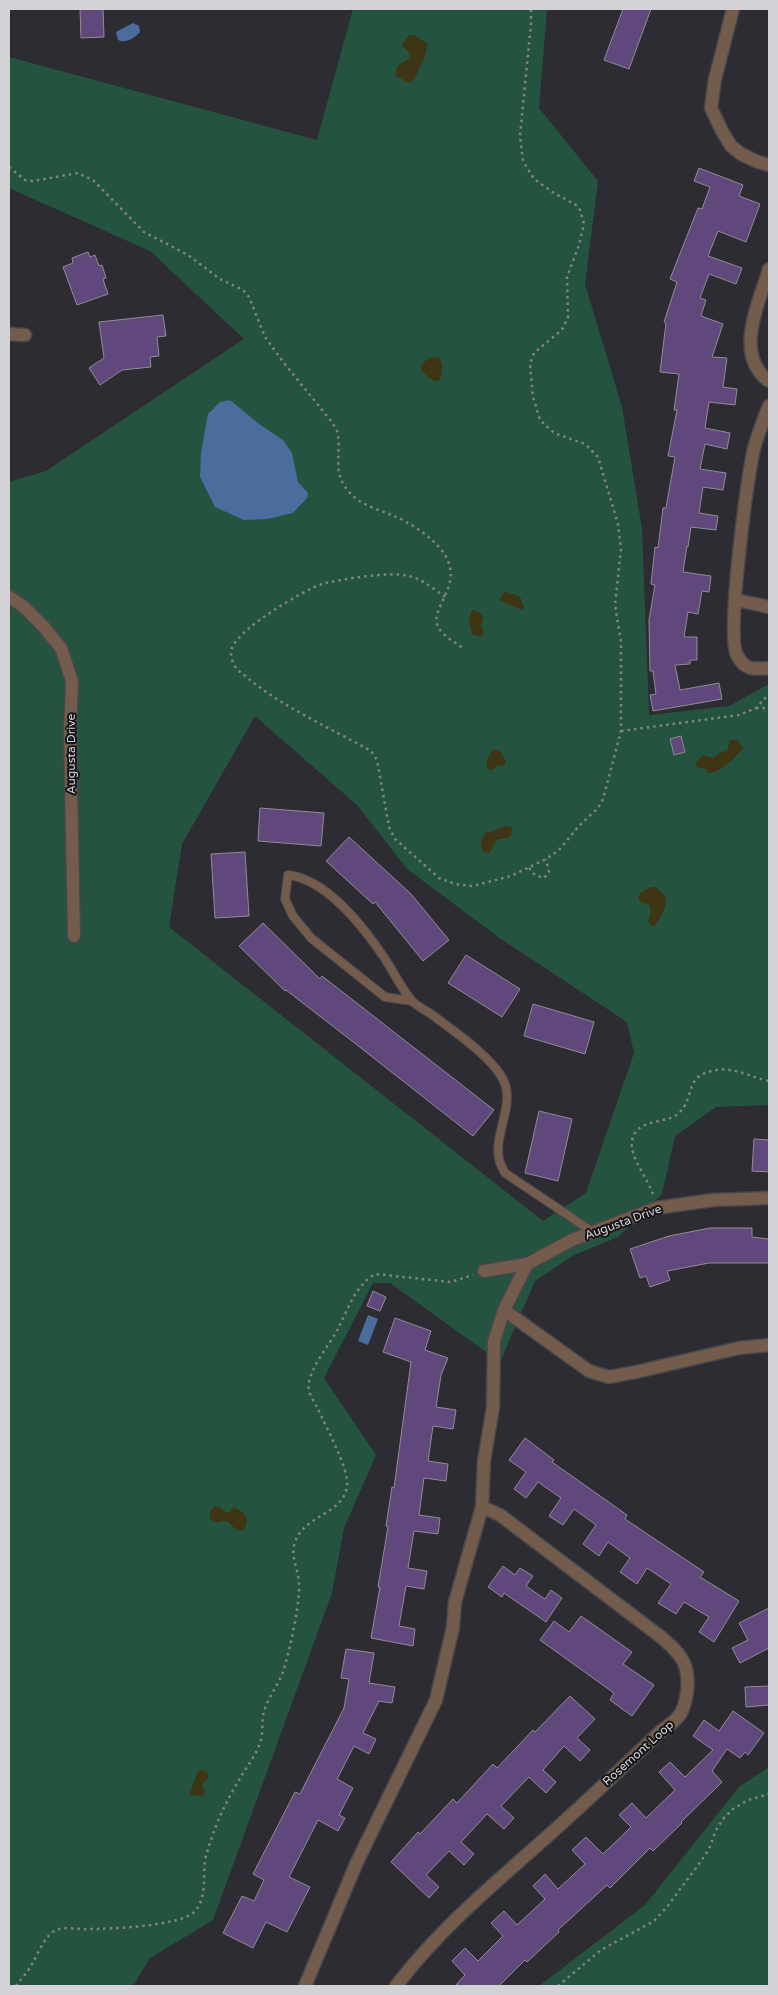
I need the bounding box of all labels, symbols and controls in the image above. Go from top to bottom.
street label: Augusta Drive [64,713,78,794]
street label: Augusta Drive [583,1202,663,1242]
street label: Rosemont Loop [600,1717,676,1789]

